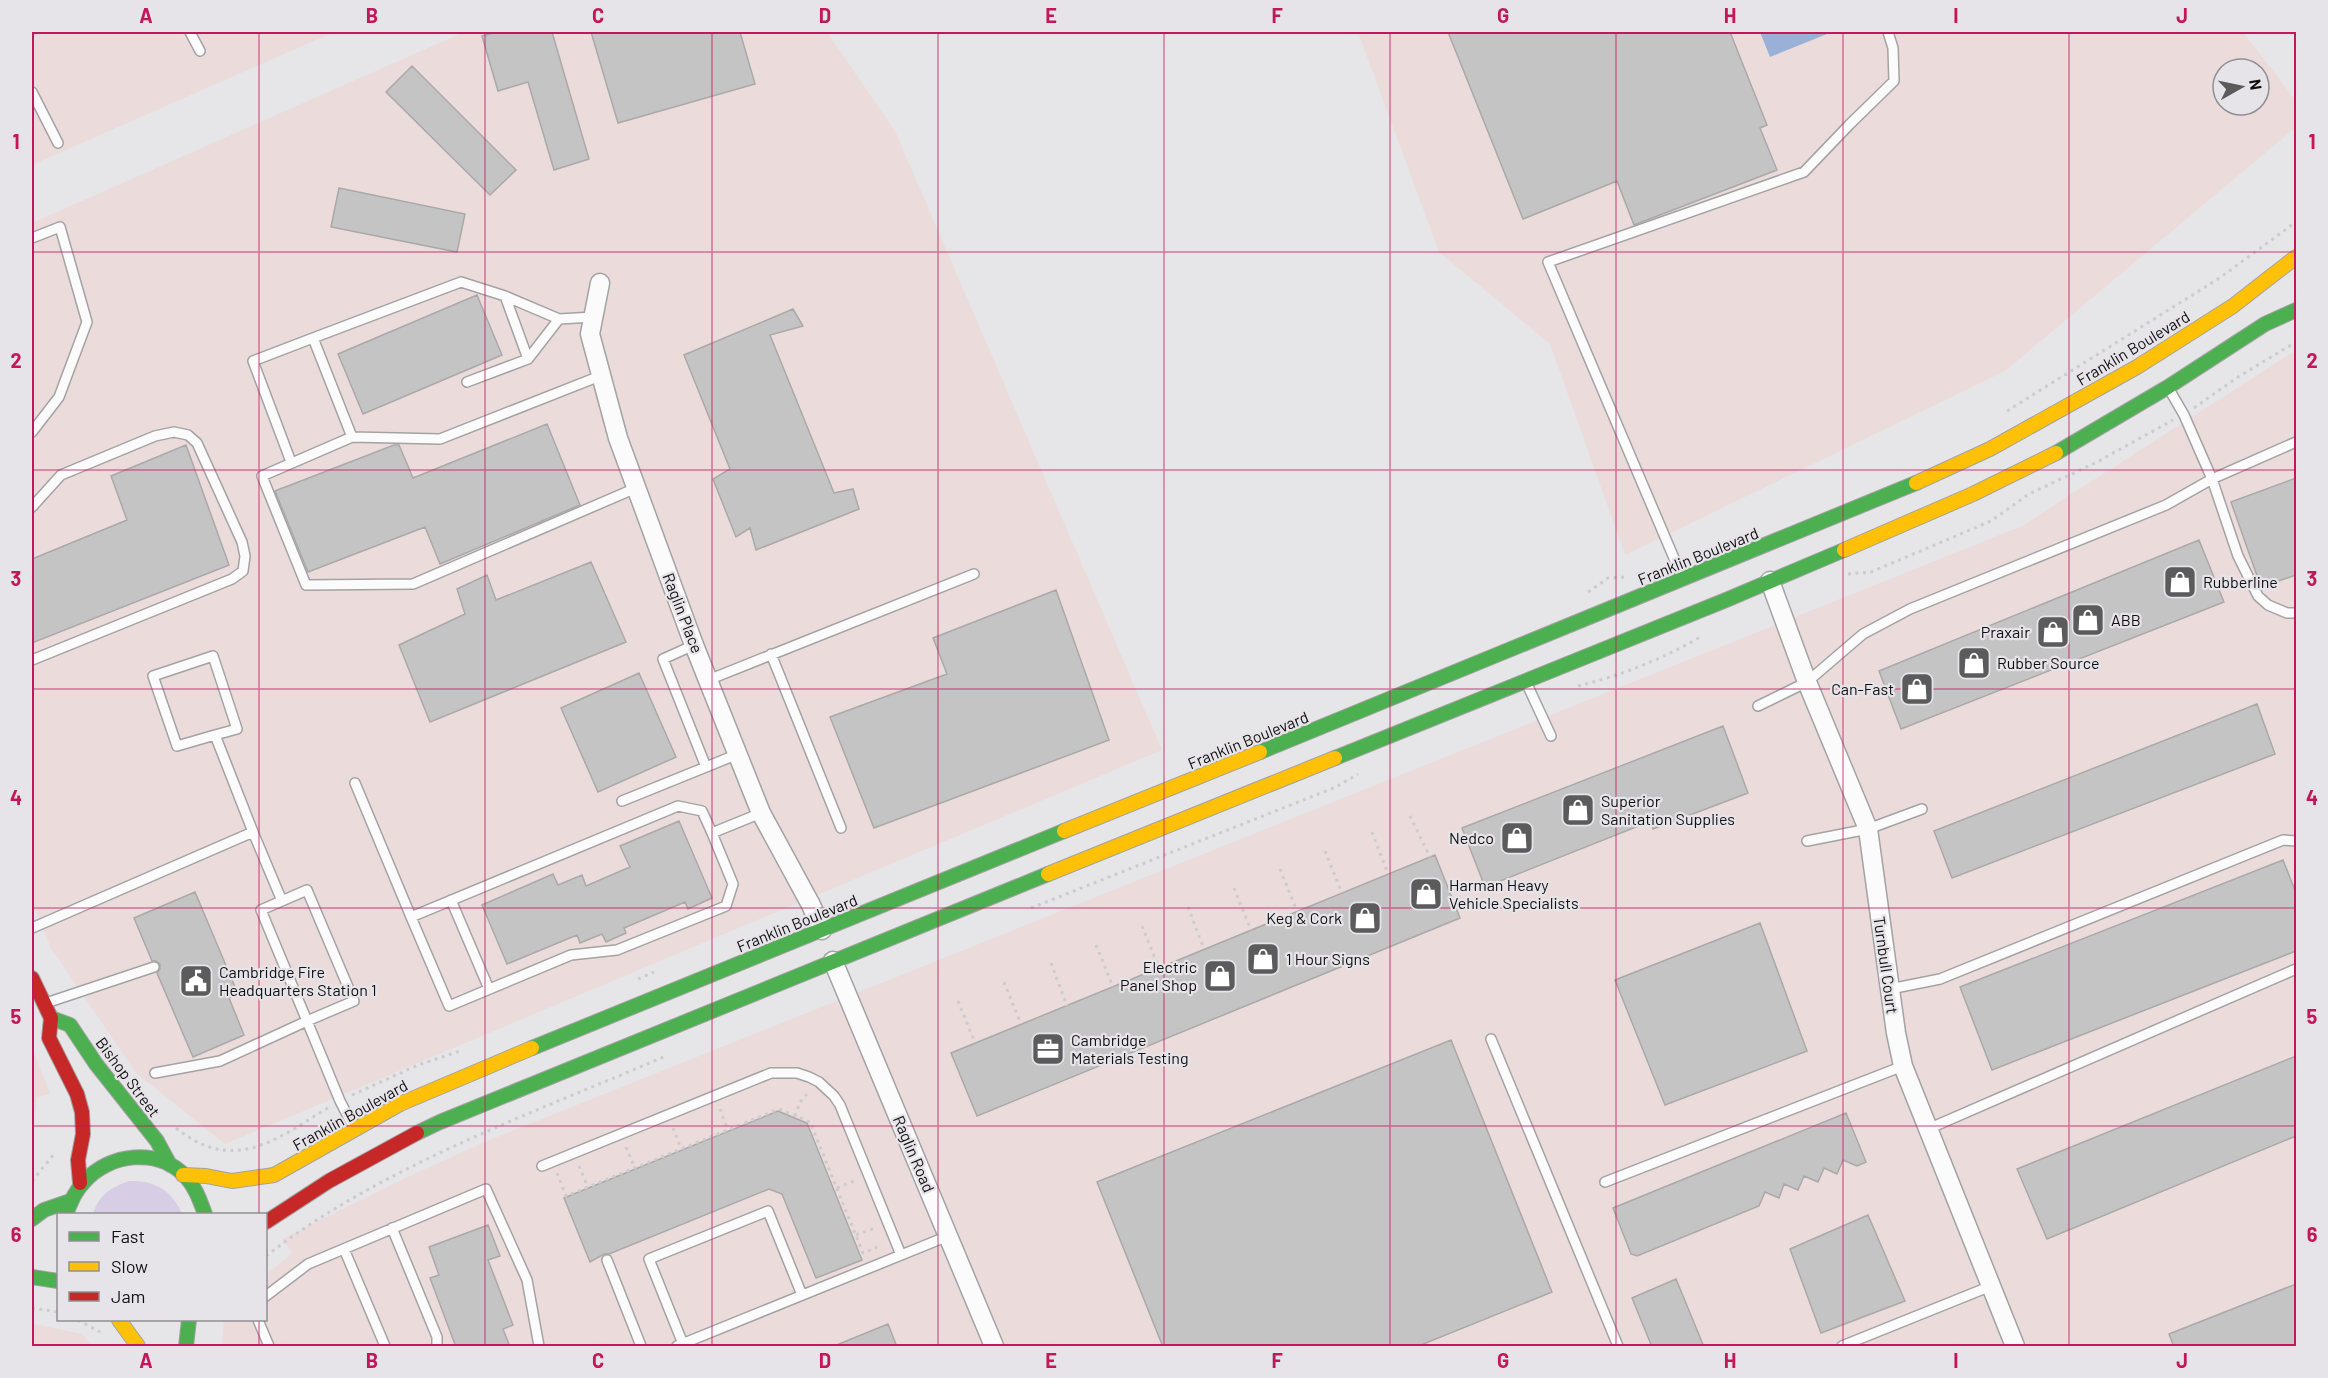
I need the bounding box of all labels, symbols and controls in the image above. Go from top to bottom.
text: A [139,3,153,27]
text: B [366,3,378,27]
text: C [592,3,604,27]
text: D [819,3,831,27]
text: E [1045,3,1057,27]
text: F [1271,3,1283,27]
text: G [1497,3,1509,27]
text: H [1724,3,1736,27]
text: I [1953,3,1959,27]
text: J [2176,3,2188,27]
north arrow [2211,57,2271,117]
text: N [2246,78,2267,91]
text: 1 [12,129,20,153]
text: 1 [2308,129,2316,153]
street label: Franklin Boulevard [2073,306,2193,389]
text: 2 [10,348,22,372]
text: 2 [2306,348,2318,372]
street label: Franklin Boulevard [1635,523,1761,588]
shop icon: Rubberline [2162,564,2198,600]
text: 3 [11,566,21,590]
text: 3 [2307,566,2317,590]
street label: Raglin Place [660,570,707,656]
place label: Rubberline [2203,572,2278,591]
shop icon: ABB [2070,602,2106,638]
place label: ABB [2111,610,2141,629]
shop icon: Praxair [2035,614,2071,650]
place label: Praxair [1981,622,2030,641]
shop icon: Rubber Source [1956,645,1992,681]
place label: Rubber Source [1997,653,2099,672]
shop icon: Can-Fast [1899,671,1935,707]
place label: Can-Fast [1831,679,1894,698]
street label: Franklin Boulevard [1185,707,1311,772]
text: 4 [10,785,22,809]
text: 4 [2306,785,2318,809]
place label: Superior Sanitation Supplies [1601,791,1735,828]
shop icon: Superior Sanitation Supplies [1560,792,1596,828]
shop icon: Nedco [1499,820,1535,856]
place label: Nedco [1449,828,1494,847]
place label: Harman Heavy Vehicle Specialists [1449,875,1579,912]
shop icon: Harman Heavy Vehicle Specialists [1408,876,1444,912]
street label: Franklin Boulevard [734,890,860,955]
shop icon: Keg & Cork [1347,900,1383,936]
place label: Keg & Cork [1266,908,1342,927]
street label: Turnbull Court [1870,915,1903,1015]
shop icon: 1 Hour Signs [1245,941,1281,977]
place label: 1 Hour Signs [1286,949,1370,968]
place label: Electric Panel Shop [1120,957,1197,994]
shop icon: Electric Panel Shop [1202,958,1238,994]
place label: Cambridge Fire Headquarters Station 1 [219,962,377,999]
public building icon: Cambridge Fire Headquarters Station 1 [178,963,214,999]
text: 5 [11,1004,22,1028]
text: 5 [2307,1004,2318,1028]
place label: Cambridge Materials Testing [1071,1030,1188,1067]
office icon: Cambridge Materials Testing [1030,1031,1066,1067]
street label: Bishop Street [92,1033,165,1120]
street label: Franklin Boulevard [289,1075,411,1154]
street label: Raglin Road [890,1113,939,1195]
legend [57,1213,267,1321]
text: 6 [11,1222,22,1246]
text: 6 [2307,1222,2318,1246]
text: Fast [111,1225,145,1247]
text: Slow [111,1255,148,1277]
text: Jam [111,1285,145,1307]
text: A [139,1348,153,1372]
text: B [366,1348,378,1372]
text: C [592,1348,604,1372]
text: D [819,1348,831,1372]
text: E [1045,1348,1057,1372]
text: F [1271,1348,1283,1372]
text: G [1497,1348,1509,1372]
text: H [1724,1348,1736,1372]
text: I [1953,1348,1959,1372]
text: J [2176,1348,2188,1372]

